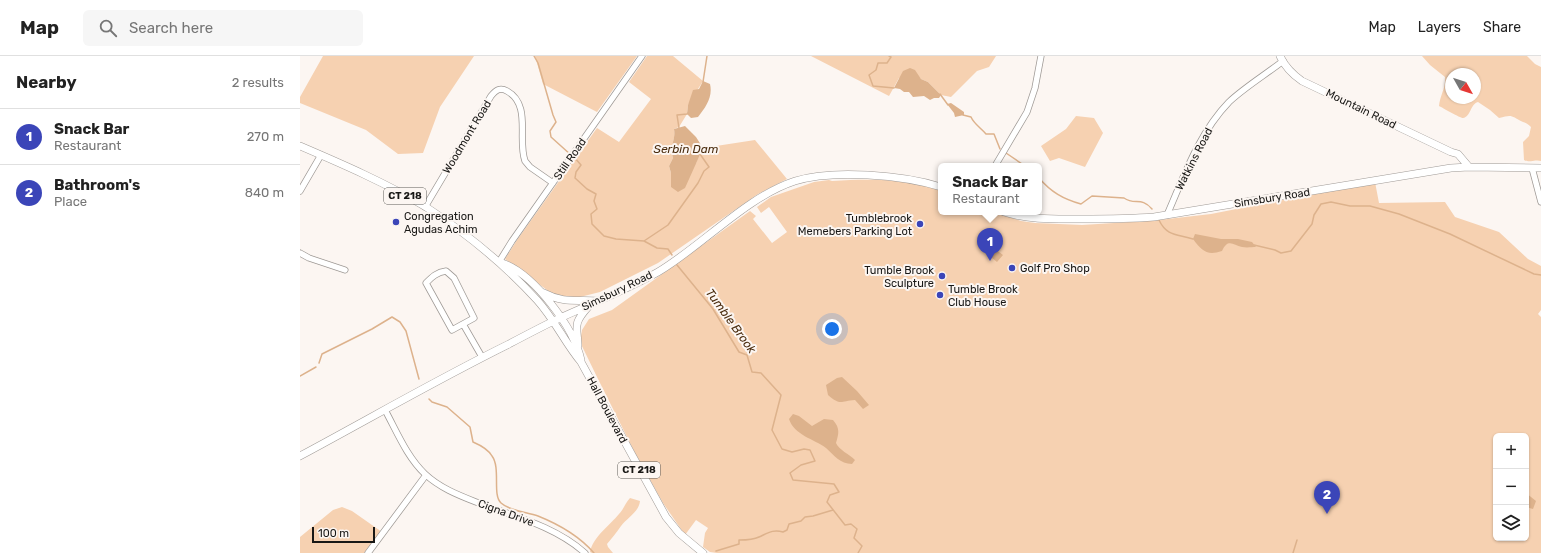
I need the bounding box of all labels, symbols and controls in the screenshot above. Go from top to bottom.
search box [83,10,363,46]
text: Map [20,16,59,39]
icon: search [97,17,119,39]
text: Search here [129,19,213,37]
text: Map [1369,19,1396,36]
text: Layers [1418,19,1461,36]
text: Share [1483,19,1521,36]
north arrow [1445,68,1481,104]
text: Nearby [16,72,77,92]
text: 2 results [232,75,284,90]
street label: Mountain Road [1324,86,1398,132]
street label: Woodmont Road [440,98,494,176]
text: Snack Bar [54,120,129,138]
street label: Watkins Road [1173,126,1215,192]
text: 1 [26,129,32,144]
text: 270 m [247,129,284,144]
street label: Still Road [551,136,589,182]
text: Restaurant [54,138,121,153]
water label: Serbin Dam [653,142,719,156]
popup [938,163,1042,215]
text: Snack Bar [952,173,1028,191]
text: Bathroom's [54,176,140,194]
text: 2 [25,185,33,200]
text: 840 m [245,185,284,200]
street label: Simsbury Road [1233,186,1311,210]
road number: CT 218 [384,188,426,204]
text: Restaurant [952,191,1020,206]
text: Place [54,194,87,209]
place label: Congregation Agudas Achim [404,210,478,236]
place label: Tumblebrook Memebers Parking Lot [798,212,913,238]
marker: Congregation Agudas Achim [391,217,401,227]
marker: Tumblebrook Memebers Parking Lot [915,219,925,229]
pin: 1 [977,228,1003,261]
place label: Golf Pro Shop [1020,262,1090,275]
marker: Golf Pro Shop [1007,263,1017,273]
place label: Tumble Brook Sculpture [864,264,934,290]
street label: Simsbury Road [580,268,654,314]
marker: Tumble Brook Sculpture [937,271,947,281]
place label: Tumble Brook Club House [948,283,1018,309]
water label: Tumble Brook [703,286,760,357]
marker: Tumble Brook Club House [935,290,945,300]
your location [822,319,842,339]
street label: Hall Boulevard [584,375,630,445]
map controls [1493,433,1529,541]
button: + [1493,433,1529,469]
road number: CT 218 [618,462,660,478]
button: − [1493,469,1529,505]
pin: 2 [1314,481,1340,514]
street label: Cigna Drive [476,497,536,529]
button: layers [1493,505,1529,541]
scale bar [312,525,375,544]
text: 100 m [318,527,349,540]

